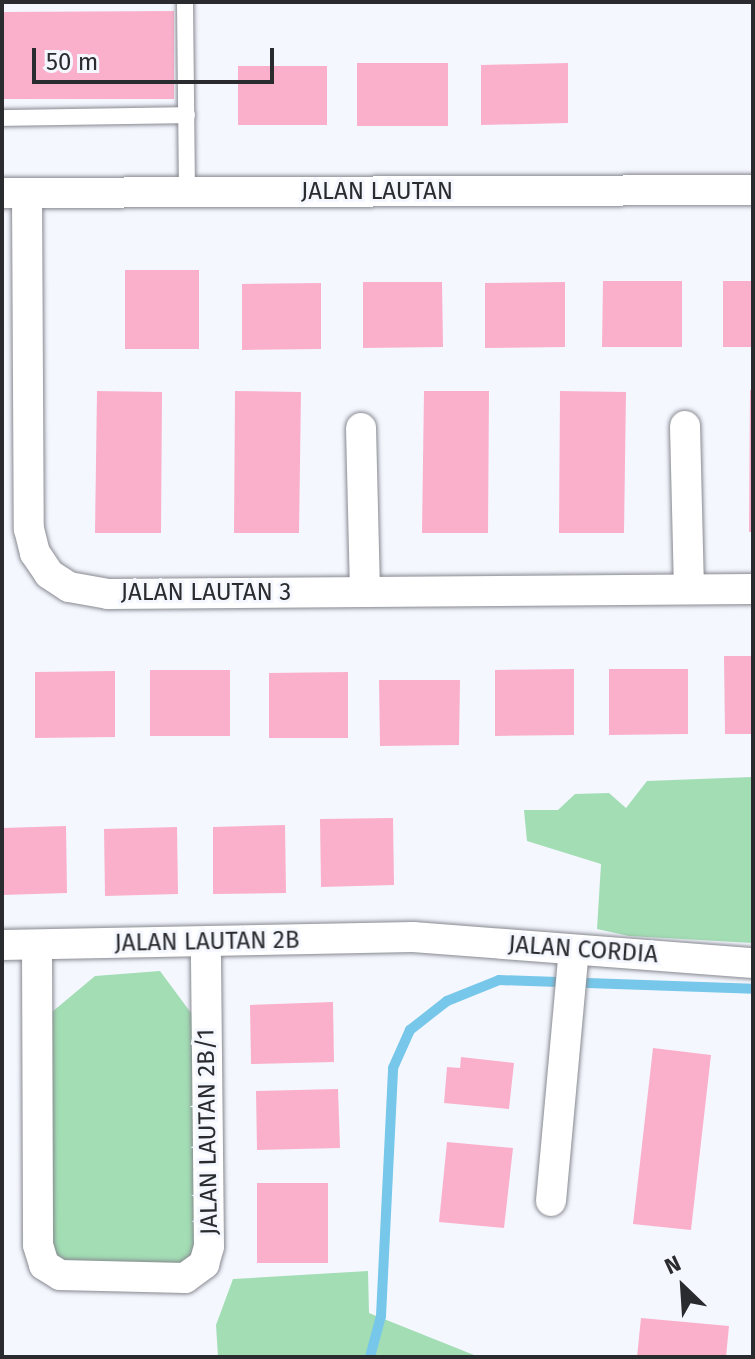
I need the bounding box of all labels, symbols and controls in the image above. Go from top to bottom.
scale bar [36,32,278,82]
text: 50 m [46,48,98,76]
street label: JALAN LAUTAN [301,178,453,206]
street label: JALAN LAUTAN 3 [121,579,291,607]
street label: JALAN LAUTAN 2B [114,926,300,958]
street label: JALAN CORDIA [507,930,659,970]
street label: JALAN LAUTAN 2B/1 [192,1029,224,1235]
north arrow [643,1247,723,1327]
text: N [660,1249,685,1280]

